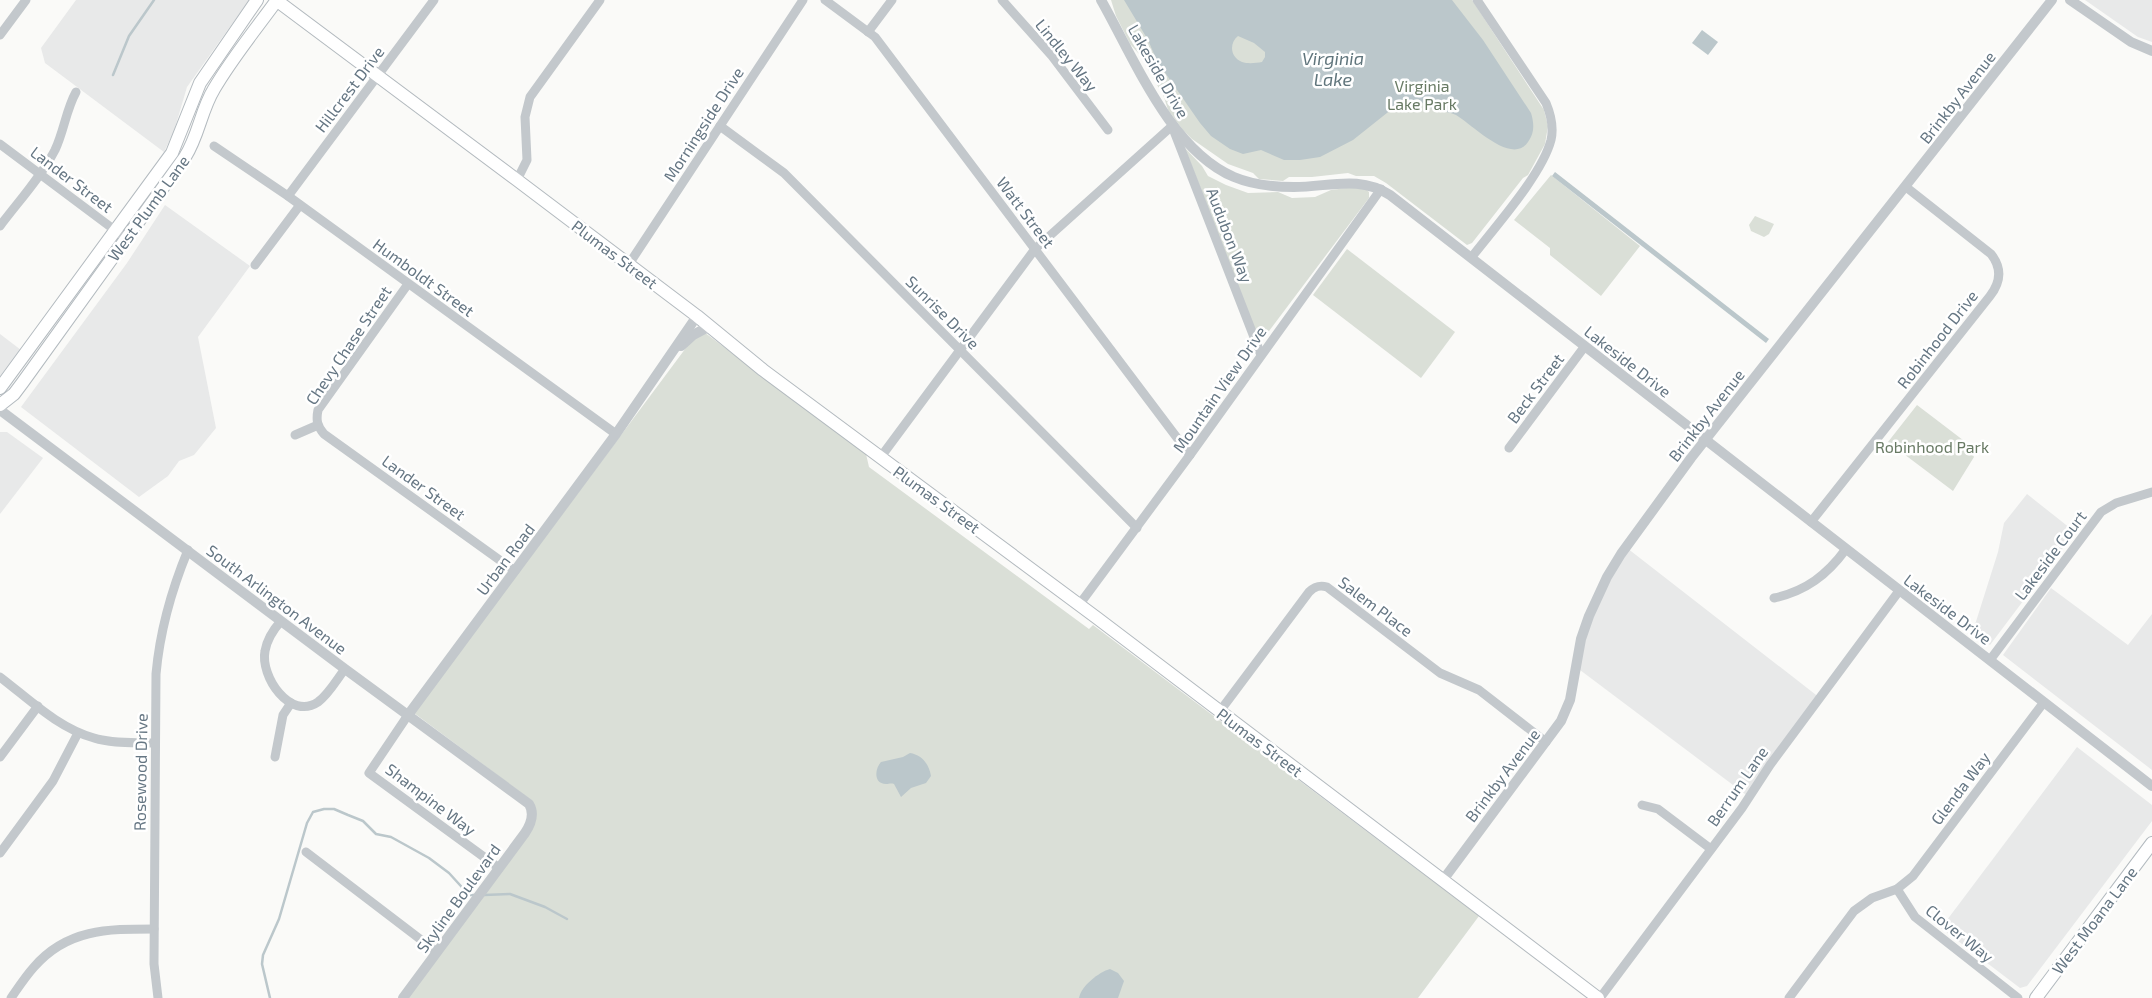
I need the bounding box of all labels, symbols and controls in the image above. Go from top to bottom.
street label: Lindley Way [1032,15,1102,95]
street label: Lakeside Drive [1125,21,1193,121]
street label: Hillcrest Drive [311,42,387,136]
water label: Virginia Lake [1302,47,1364,90]
street label: Brinkby Avenue [1915,47,1999,147]
street label: Morningside Drive [659,63,747,185]
park label: Virginia Lake Park [1387,76,1457,113]
street label: Lander Street [27,142,117,216]
street label: West Plumb Lane [103,151,193,265]
street label: Watt Street [993,173,1059,251]
street label: Audubon Way [1203,185,1257,286]
street label: Plumas Street [568,216,662,292]
street label: Humboldt Street [370,234,478,320]
street label: Sunrise Drive [902,271,984,353]
street label: Chevy Chase Street [301,282,395,408]
street label: Robinhood Drive [1893,286,1981,392]
street label: Lakeside Drive [1581,321,1675,401]
street label: Mountain View Drive [1168,322,1270,456]
street label: Beck Street [1503,349,1567,427]
street label: Brinkby Avenue [1664,365,1748,465]
park label: Robinhood Park [1875,437,1989,456]
street label: Lander Street [379,450,469,524]
street label: Plumas Street [890,461,984,537]
street label: Lakeside Court [2010,507,2090,603]
street label: Urban Road [472,519,538,599]
street label: South Arlington Avenue [203,540,351,658]
street label: Lakeside Drive [1900,570,1996,648]
street label: Salem Place [1335,572,1417,640]
street label: Plumas Street [1213,704,1307,780]
street label: Rosewood Drive [129,713,151,831]
street label: Brinkby Avenue [1461,725,1543,825]
street label: Berrum Lane [1703,742,1771,830]
street label: Glenda Way [1926,747,1994,828]
street label: Shampine Way [382,759,480,839]
street label: Skyline Boulevard [412,840,504,956]
street label: West Moana Lane [2047,862,2141,978]
street label: Clover Way [1922,900,1998,966]

